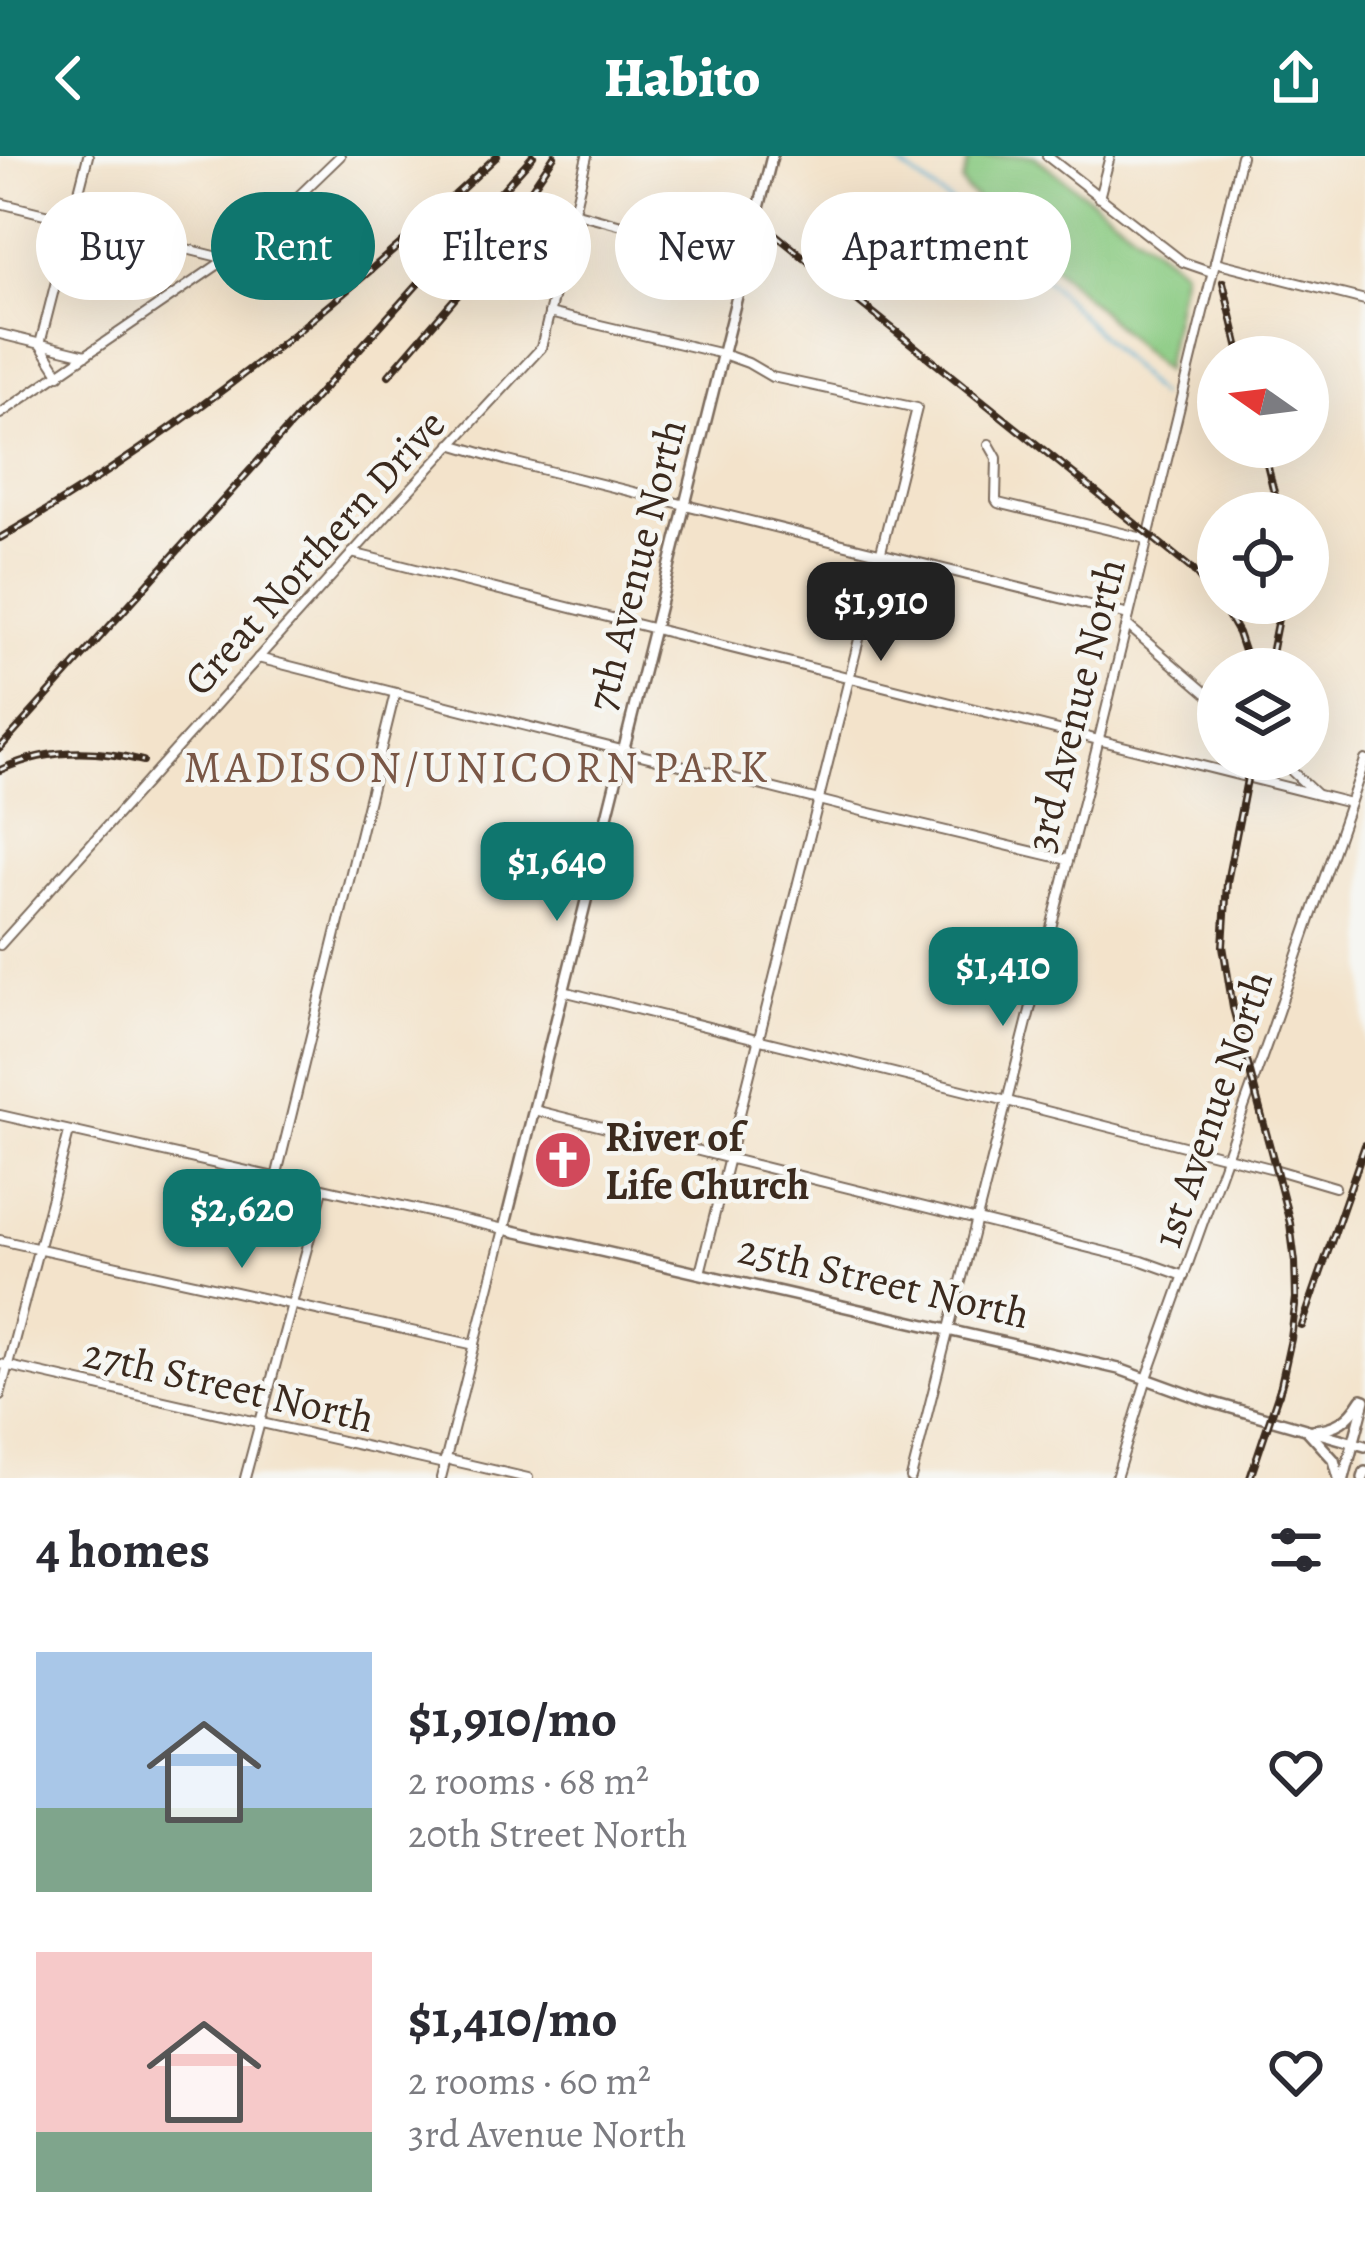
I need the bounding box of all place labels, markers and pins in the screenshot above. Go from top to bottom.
pin: $1,910 [783,562,979,664]
pin: $1,640 [459,822,655,924]
pin: $1,410 [905,927,1101,1029]
place label: River of Life Church [605,1108,810,1213]
church icon: River of Life Church [532,1129,594,1191]
pin: $2,620 [144,1169,340,1271]

